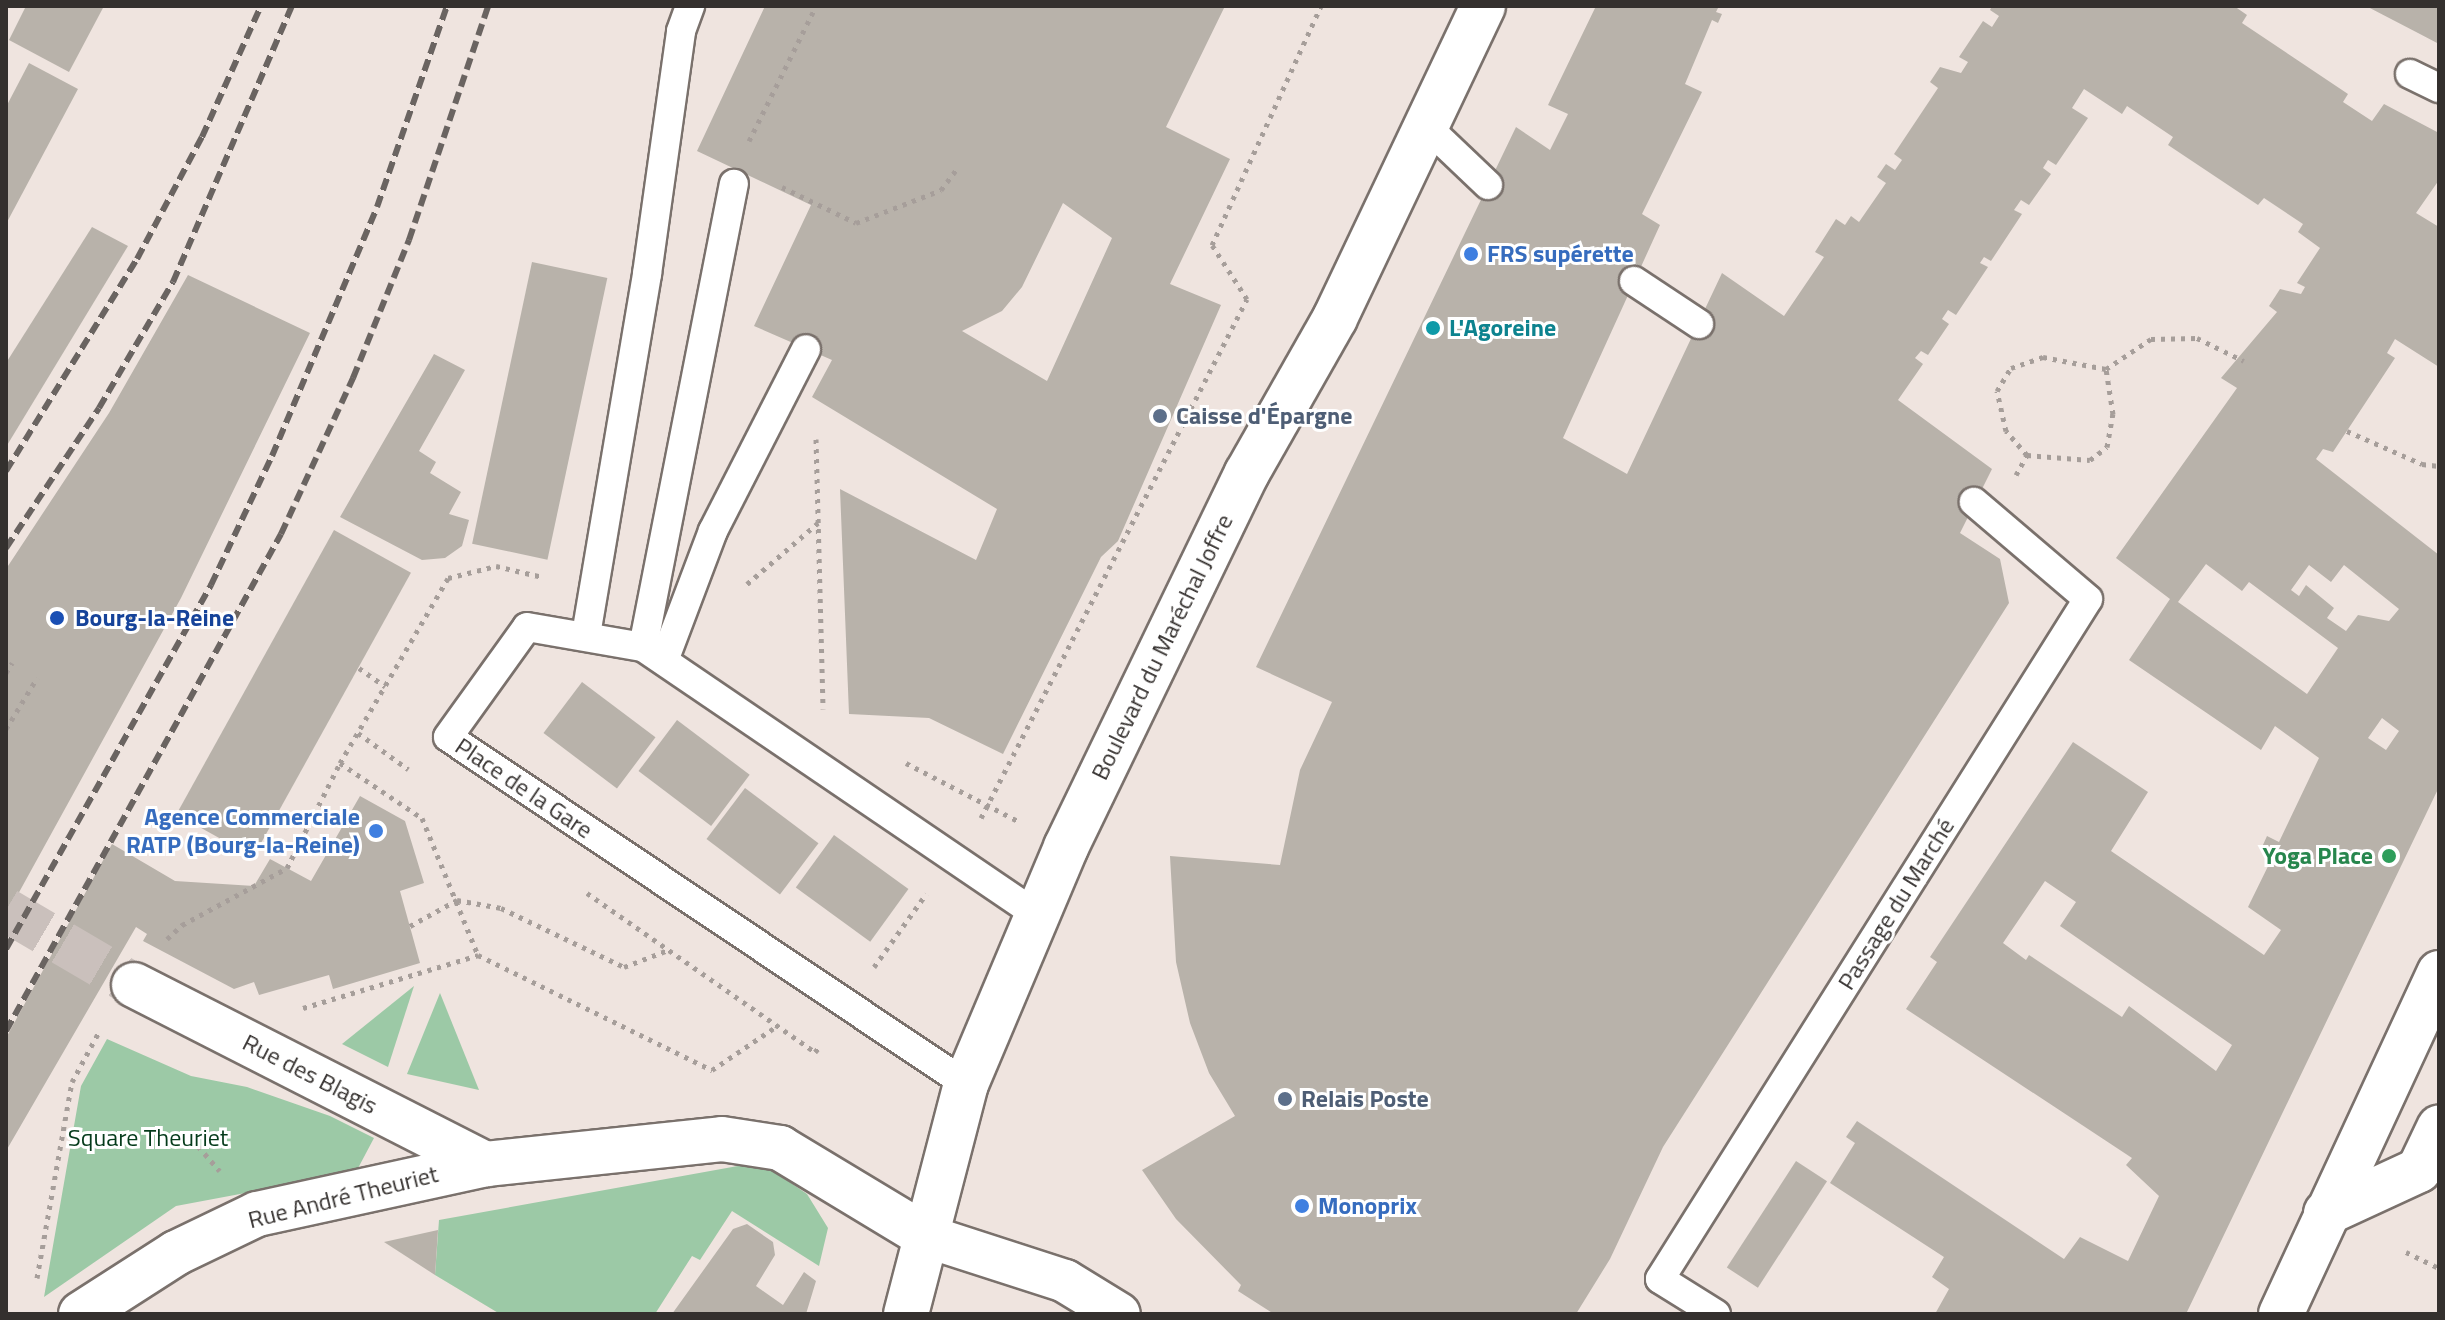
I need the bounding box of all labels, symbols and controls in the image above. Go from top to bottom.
place label: FRS supérette [1487,240,1634,268]
marker: FRS supérette [1462,245,1480,263]
place label: L'Agoreine [1449,314,1556,342]
marker: L'Agoreine [1424,319,1442,337]
place label: Caisse d'Épargne [1176,402,1352,430]
marker: Caisse d'Épargne [1151,407,1169,425]
street label: Boulevard du Maréchal Joffre [1085,510,1239,784]
place label: Bourg-la-Reine [75,604,234,632]
marker: Bourg-la-Reine [46,607,68,629]
street label: Place de la Gare [450,731,598,845]
place label: Agence Commerciale RATP (Bourg-la-Reine) [126,803,360,859]
street label: Passage du Marché [1832,813,1960,995]
marker: Agence Commerciale RATP (Bourg-la-Reine) [367,822,385,840]
place label: Yoga Place [2262,842,2373,870]
marker: Yoga Place [2380,847,2398,865]
street label: Rue des Blagis [238,1028,382,1120]
place label: Relais Poste [1301,1085,1429,1113]
marker: Relais Poste [1276,1090,1294,1108]
park label: Square Theuriet [68,1124,228,1152]
street label: Rue André Theuriet [245,1159,441,1235]
place label: Monoprix [1318,1192,1417,1220]
marker: Monoprix [1293,1197,1311,1215]

